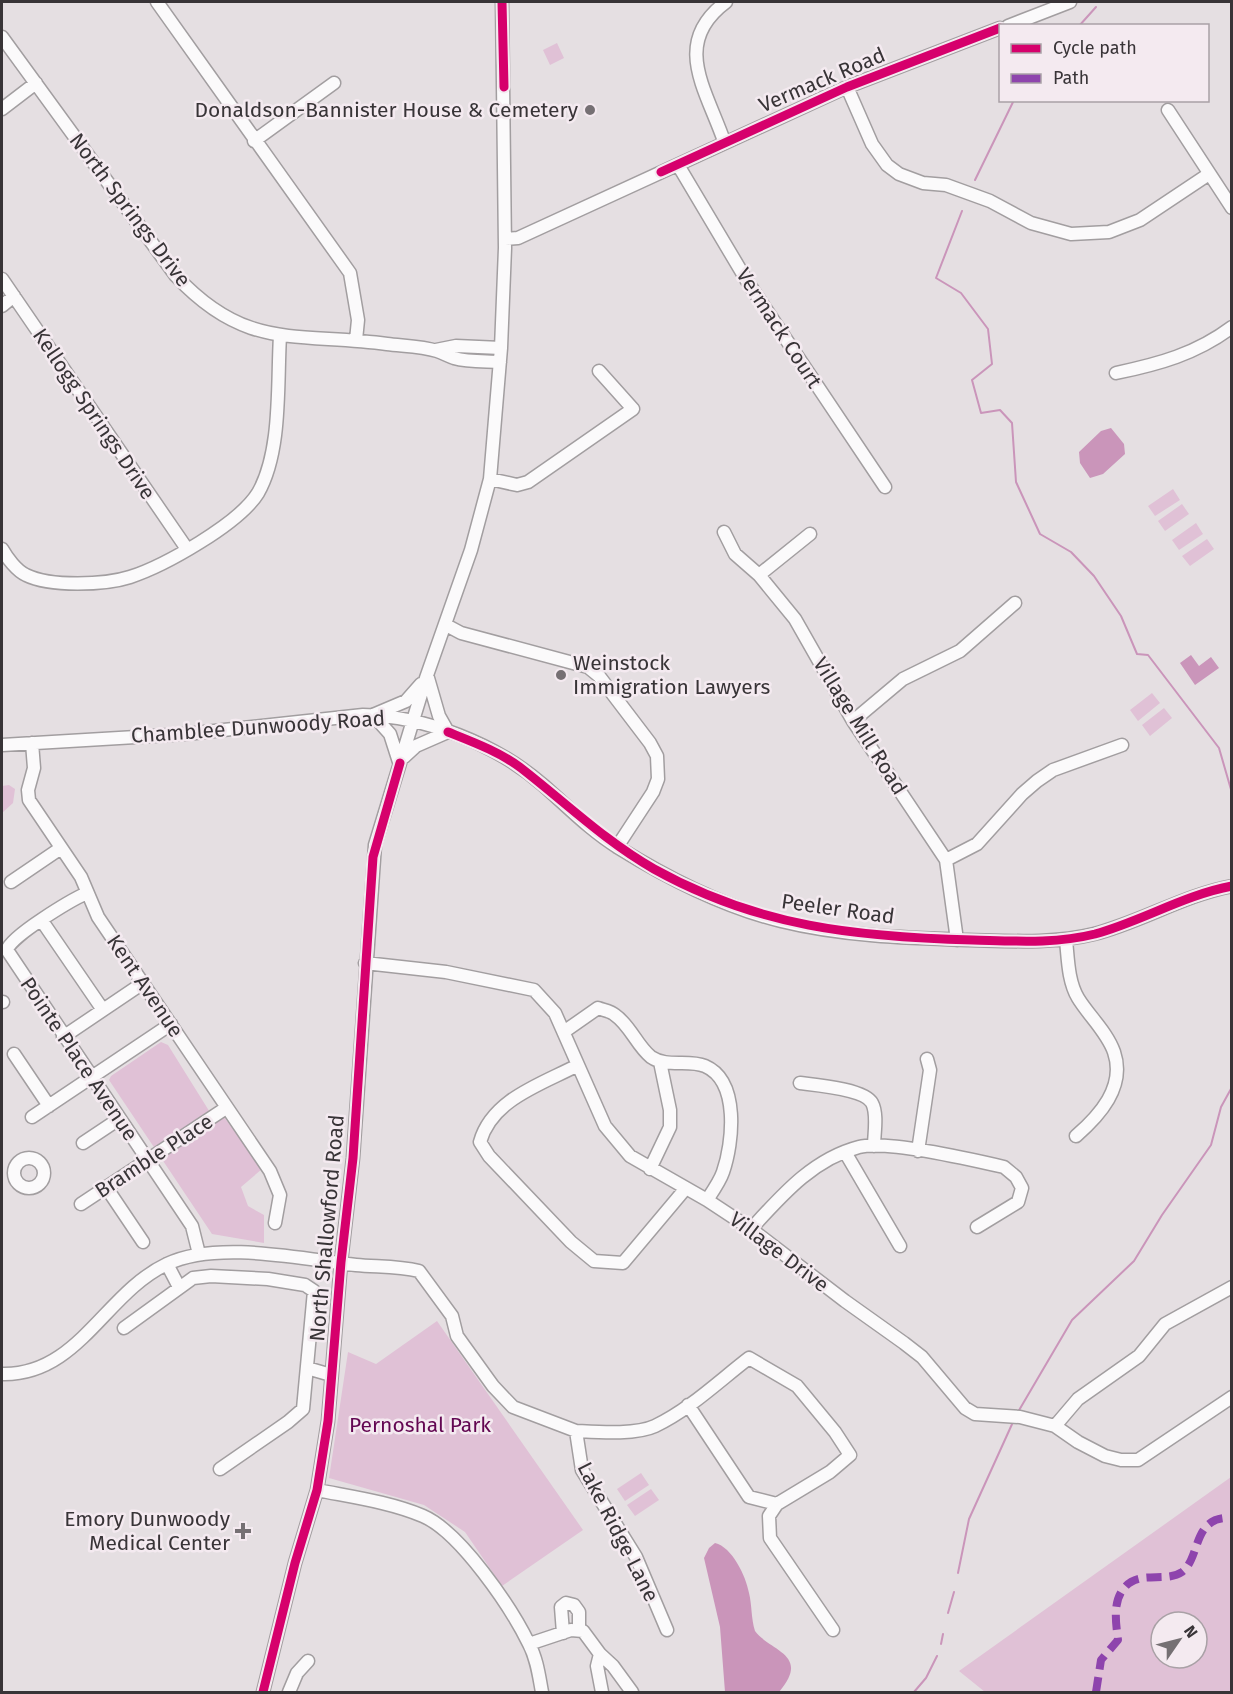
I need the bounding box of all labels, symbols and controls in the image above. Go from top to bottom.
legend [999,24,1209,102]
text: Cycle path [1053,37,1137,59]
street label: Vermack Road [755,42,889,118]
text: Path [1053,67,1089,89]
place label: Donaldson-Bannister House & Cemetery [194,97,579,123]
marker: Donaldson-Bannister House & Cemetery [583,103,597,117]
street label: North Springs Drive [64,128,196,292]
street label: Vermack Court [731,263,828,393]
street label: Kellogg Springs Drive [27,323,161,505]
place label: Weinstock Immigration Lawyers [573,650,771,700]
street label: Village Mill Road [807,652,913,800]
marker: Weinstock Immigration Lawyers [554,668,568,682]
street label: Chamblee Dunwoody Road [130,705,386,749]
street label: Peeler Road [780,888,896,930]
street label: Kent Avenue [101,930,189,1042]
street label: Pointe Place Avenue [15,972,143,1146]
street label: Bramble Place [90,1108,218,1204]
street label: North Shallowford Road [304,1113,350,1343]
street label: Village Drive [724,1206,834,1298]
park label: Pernoshal Park [349,1412,491,1438]
street label: Lake Ridge Lane [572,1458,664,1606]
place label: Emory Dunwoody Medical Center [64,1506,231,1556]
marker: Emory Dunwoody Medical Center [234,1522,252,1540]
north arrow [1149,1610,1209,1670]
text: N [1180,1622,1202,1641]

